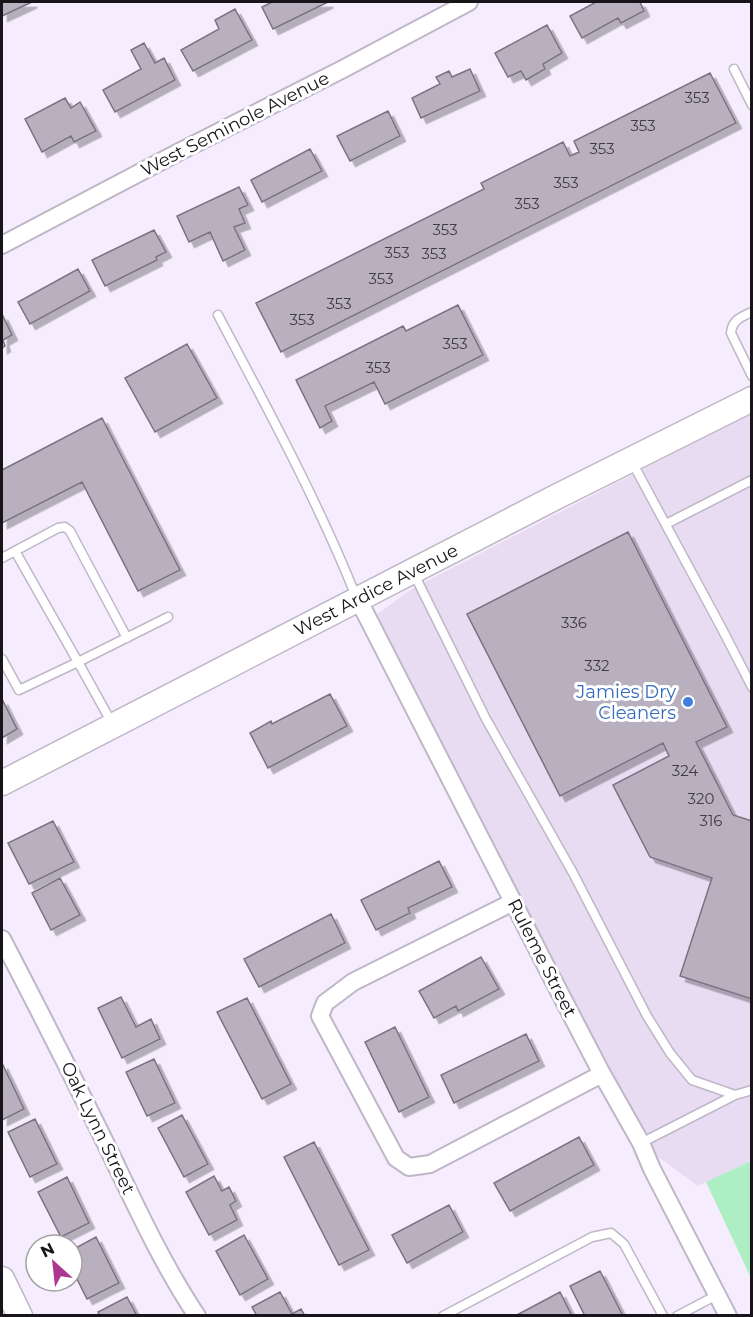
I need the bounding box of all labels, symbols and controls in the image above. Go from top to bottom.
street label: West Seminole Avenue [137,67,333,181]
house number: 353 [684,88,710,107]
house number: 353 [630,116,656,135]
house number: 353 [589,139,615,158]
house number: 353 [553,173,579,192]
house number: 353 [514,194,540,213]
house number: 353 [432,220,458,239]
house number: 353 [384,243,410,262]
house number: 353 [421,244,447,263]
house number: 353 [368,269,394,288]
house number: 353 [326,294,352,313]
house number: 353 [289,310,315,329]
house number: 353 [442,334,468,353]
house number: 353 [365,358,391,377]
street label: West Ardice Avenue [290,539,462,641]
house number: 336 [561,613,587,632]
house number: 332 [584,656,610,675]
place label: Jamies Dry Cleaners [575,681,676,724]
marker: Jamies Dry Cleaners [681,695,695,709]
house number: 324 [672,761,698,780]
house number: 320 [688,789,714,808]
house number: 316 [699,811,723,830]
street label: Ruleme Street [503,895,581,1021]
street label: Oak Lynn Street [56,1058,140,1198]
north arrow [24,1233,84,1293]
text: N [37,1239,57,1261]

